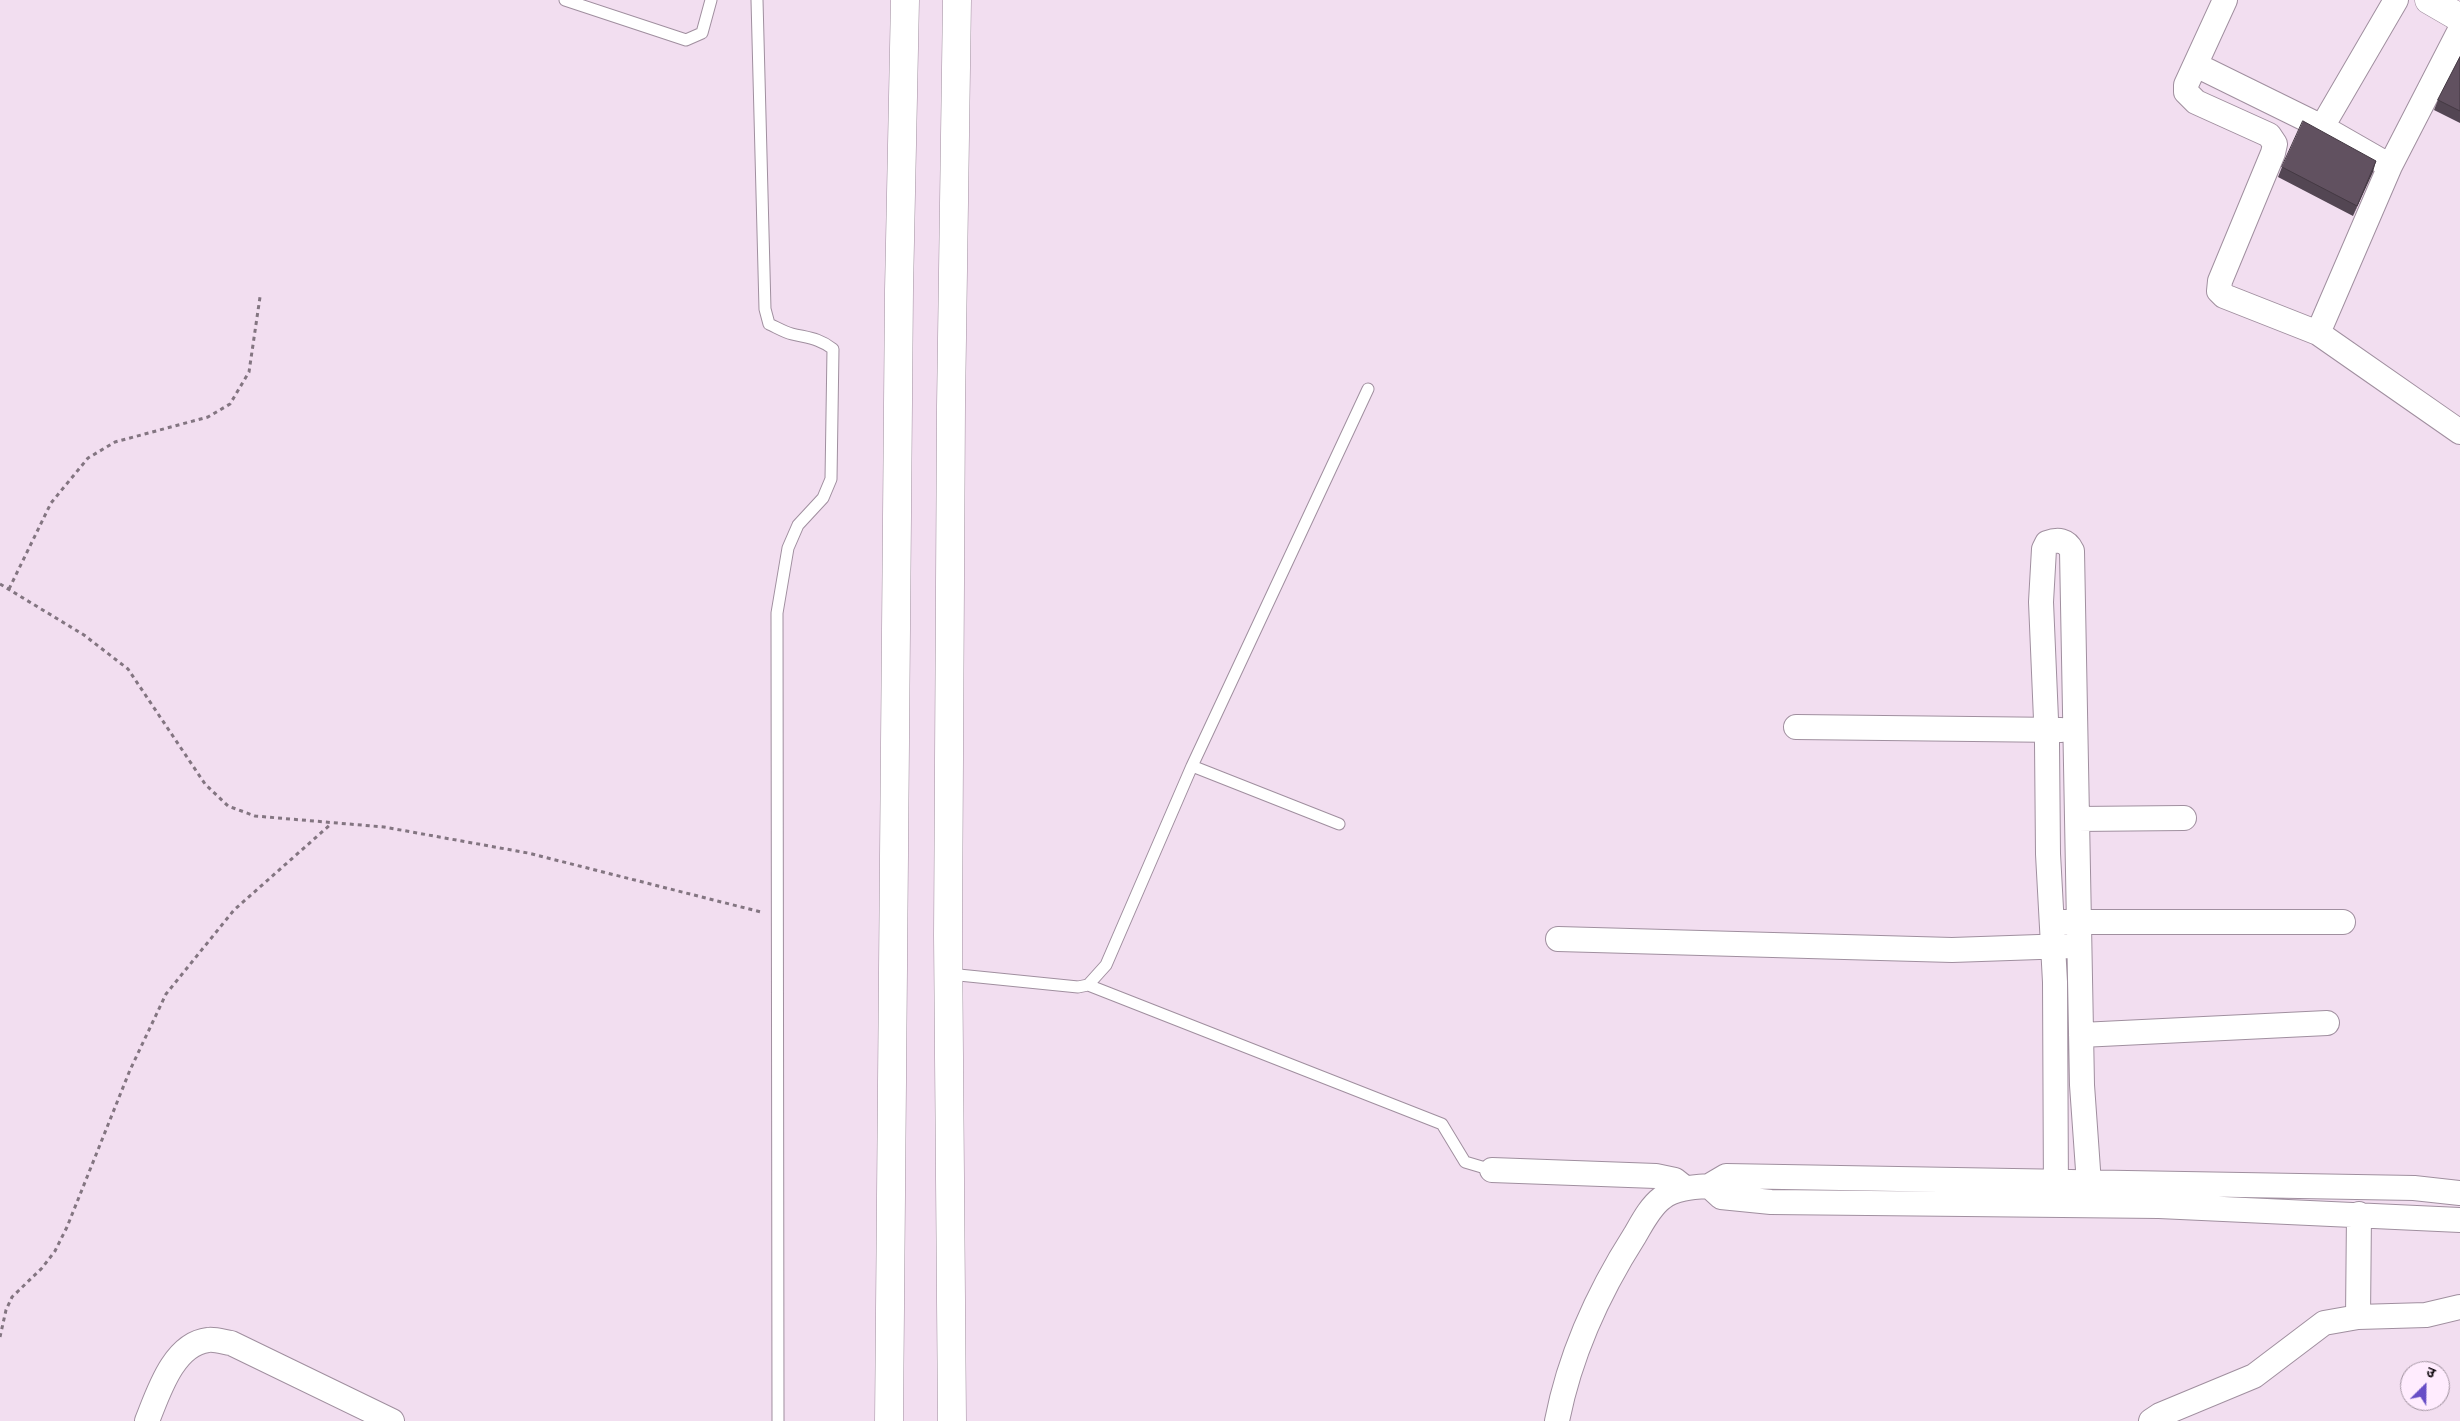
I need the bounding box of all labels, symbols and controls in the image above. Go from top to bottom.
north arrow [2400,1361,2450,1411]
text: उ [2424,1363,2438,1382]

